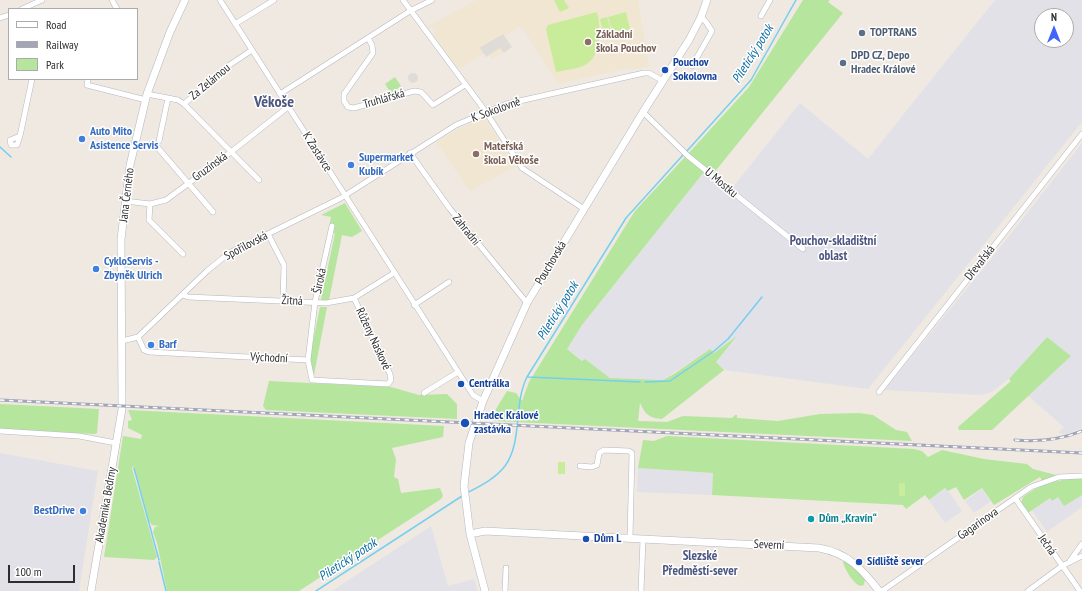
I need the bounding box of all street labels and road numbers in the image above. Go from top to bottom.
street label: Za Zelárnou [187,61,233,103]
street label: Truhlářská [362,86,406,112]
street label: K Sokolovně [469,94,523,126]
street label: K Zastávce [299,129,335,175]
street label: Gruzínská [190,149,230,185]
street label: U Mostku [701,165,741,201]
street label: Jana Černého [117,167,137,223]
street label: Zahradní [449,211,483,249]
street label: Spořilovská [222,229,270,263]
street label: Pouchovská [532,239,570,287]
street label: Dřevařská [962,243,998,283]
street label: Široká [310,267,330,295]
street label: Žitná [281,293,303,309]
street label: Růženy Naskové [352,306,394,372]
street label: Východní [250,350,288,366]
street label: Akademika Bedrny [92,466,120,544]
street label: Gagarinova [955,505,1001,543]
street label: Ječná [1035,532,1059,558]
street label: Severní [753,537,785,553]

